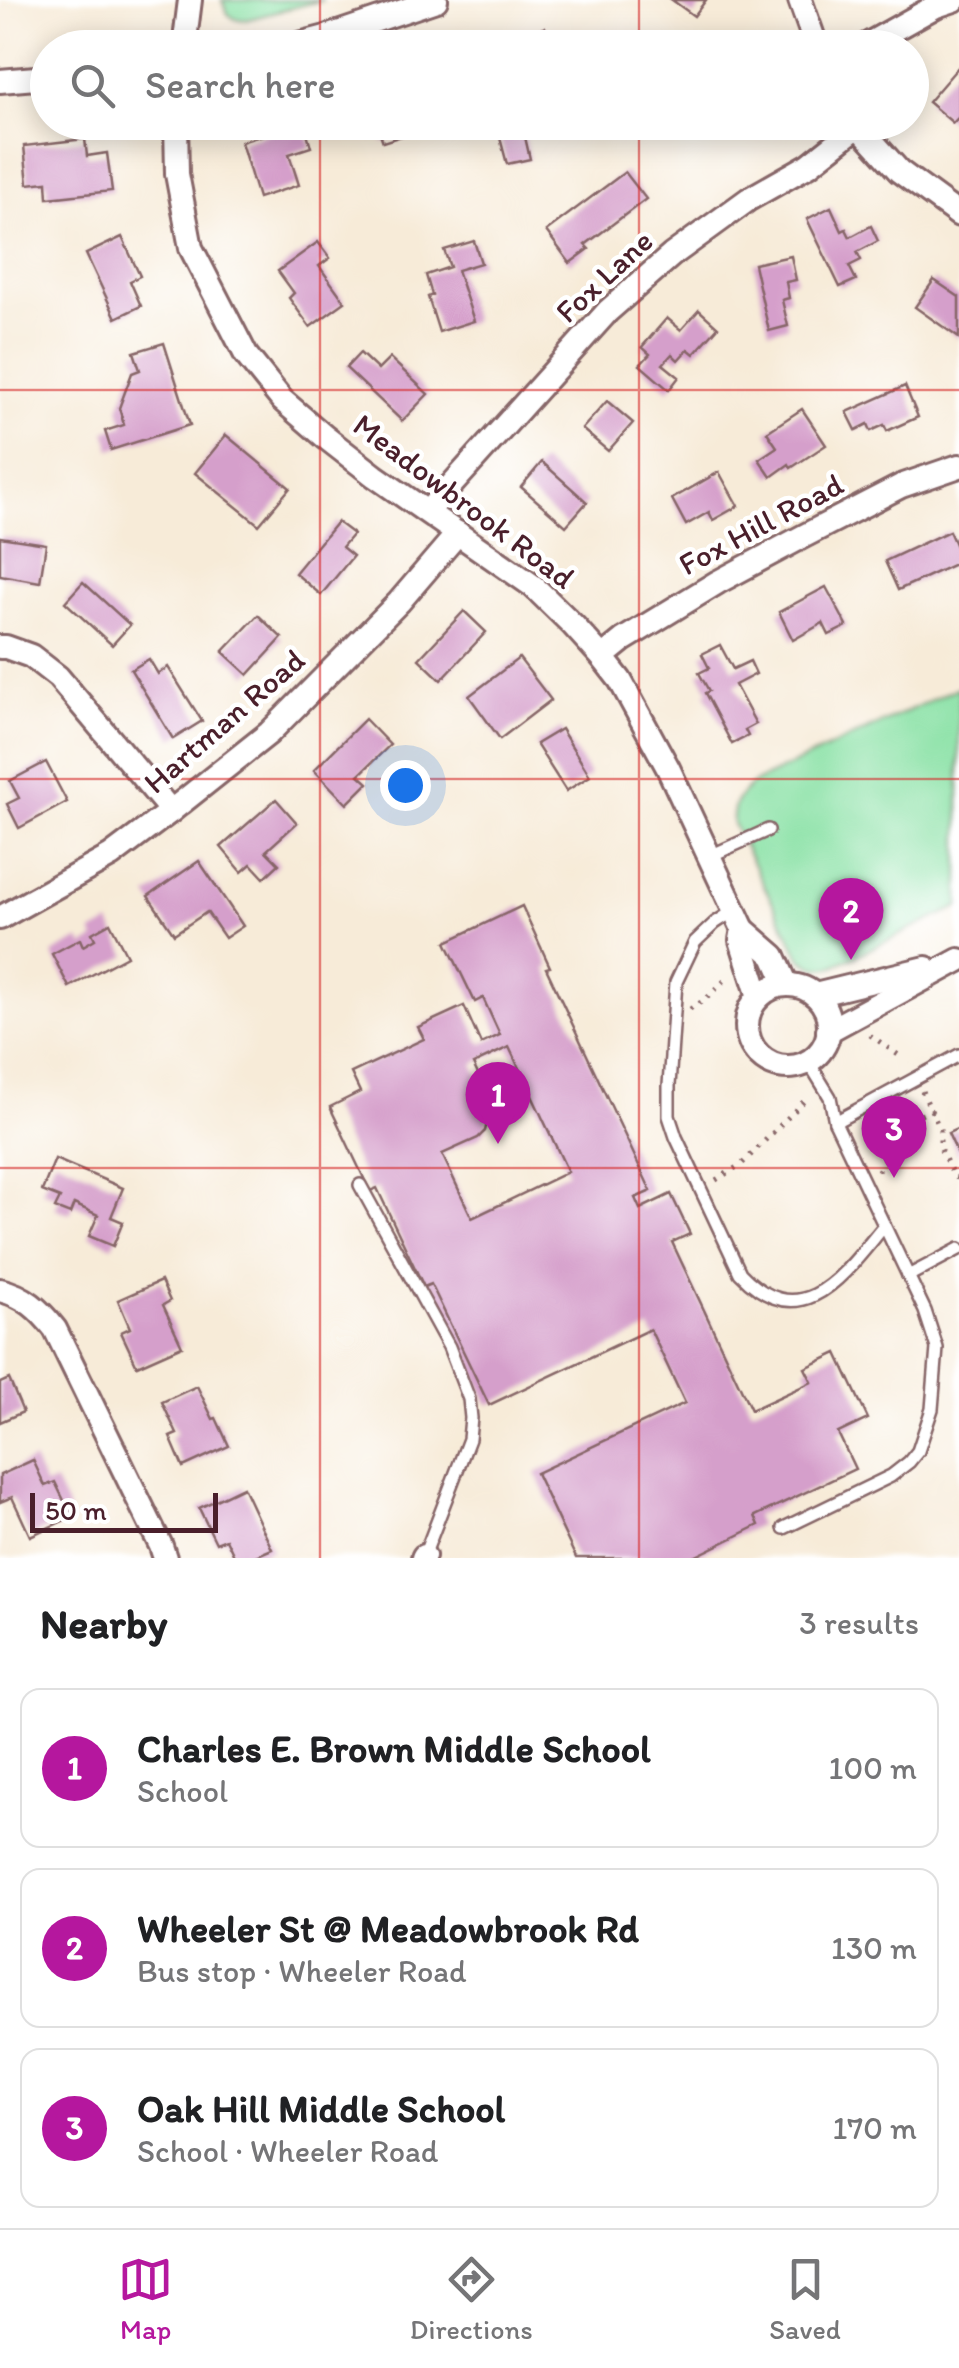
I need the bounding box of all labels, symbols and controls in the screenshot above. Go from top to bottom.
search box [30,30,929,140]
icon: search [65,58,120,113]
text: Search here [145,62,336,108]
street label: Fox Lane [547,221,661,331]
street label: Meadowbrook Road [346,405,582,597]
street label: Fox Hill Road [672,465,850,583]
street label: Hartman Road [136,641,312,801]
your location [380,760,431,811]
pin: 2 [818,878,884,960]
pin: 1 [466,1062,530,1144]
pin: 3 [862,1096,926,1178]
scale bar [30,1488,218,1532]
text: 50 m [45,1493,107,1527]
text: Nearby [40,1598,167,1649]
text: 3 results [799,1604,919,1642]
text: Charles E. Brown Middle School [137,1726,651,1772]
text: 1 [67,1749,82,1787]
text: 100 m [829,1749,917,1787]
text: School [137,1772,228,1810]
text: Wheeler St @ Meadowbrook Rd [137,1906,639,1952]
text: 2 [66,1929,83,1967]
text: 130 m [831,1929,917,1967]
text: Bus stop · Wheeler Road [137,1952,467,1990]
text: Oak Hill Middle School [137,2086,505,2132]
text: 3 [66,2109,83,2147]
text: 170 m [832,2109,917,2147]
text: School · Wheeler Road [137,2132,438,2170]
tab: Map [118,2252,173,2346]
tab: Directions [410,2252,533,2346]
tab: Saved [769,2252,841,2346]

